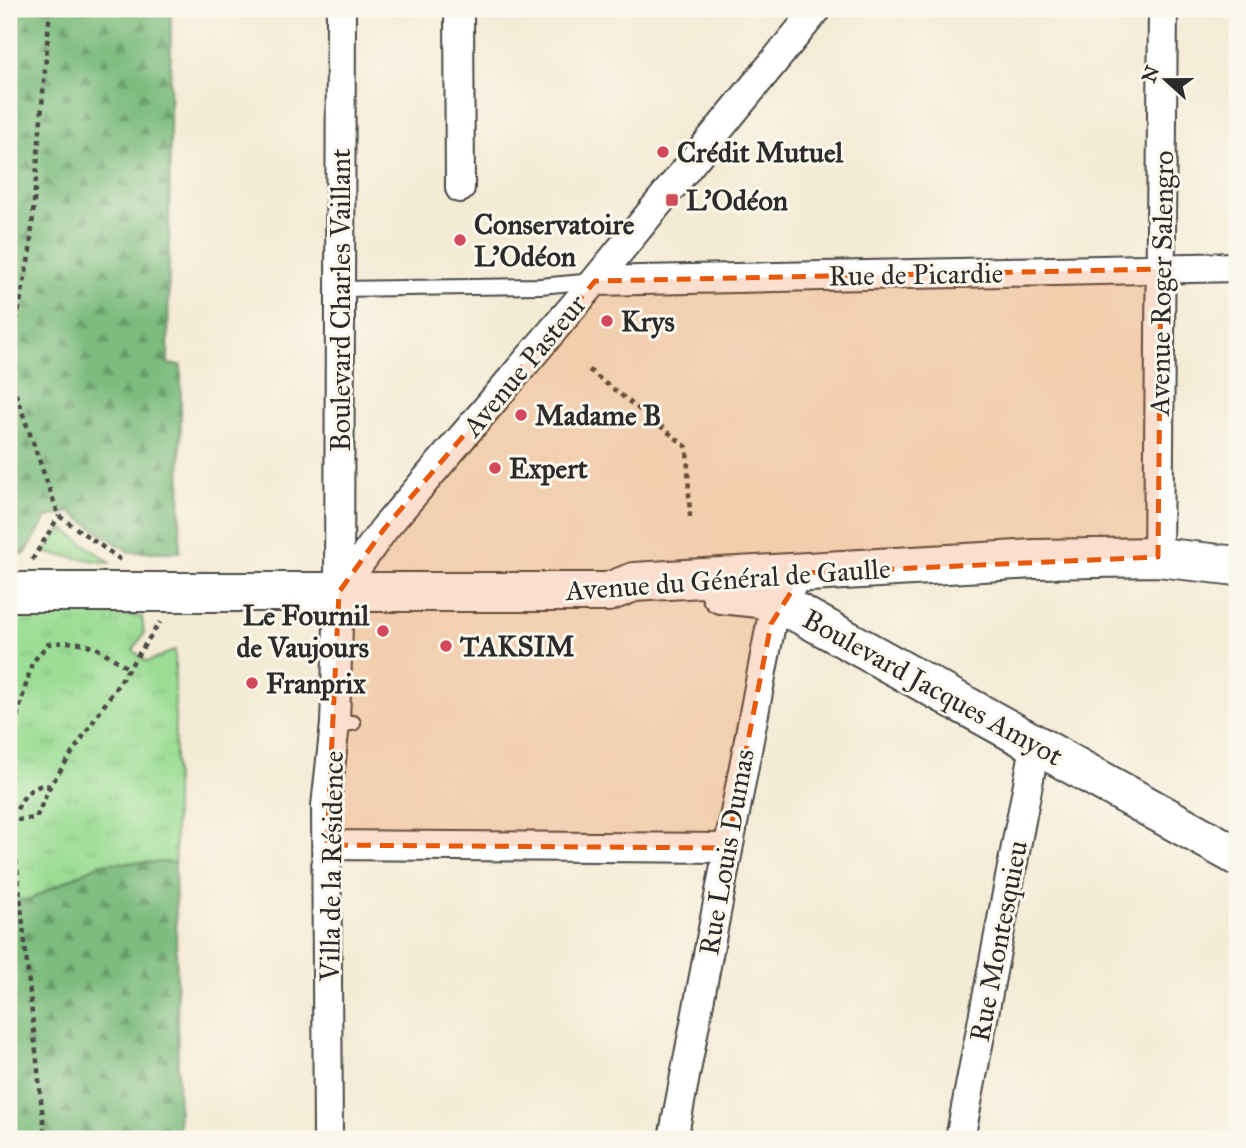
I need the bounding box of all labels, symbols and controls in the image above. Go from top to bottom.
north arrow [1130,46,1200,116]
text: N [1137,62,1164,86]
place label: Crédit Mutuel [677,135,844,170]
marker: Crédit Mutuel [655,144,671,160]
street label: Boulevard Charles Vaillant [323,148,358,452]
street label: Avenue Roger Salengro [1142,150,1181,417]
place label: L'Odéon [686,183,788,218]
marker: L'Odéon [664,192,680,208]
place label: Conservatoire L'Odéon [474,207,635,274]
marker: Conservatoire L'Odéon [452,232,468,248]
street label: Rue de Picardie [828,255,1004,294]
street label: Avenue Pasteur [454,287,594,444]
place label: Krys [621,304,675,339]
marker: Krys [599,313,615,329]
place label: Madame B [535,398,661,433]
marker: Madame B [513,407,529,423]
place label: Expert [509,451,588,486]
marker: Expert [487,460,503,476]
street label: Avenue du Général de Gaulle [563,551,892,608]
place label: Le Fournil de Vaujours [236,598,369,665]
street label: Boulevard Jacques Amyot [797,601,1069,774]
marker: Le Fournil de Vaujours [375,623,391,639]
place label: TAKSIM [460,629,575,664]
marker: TAKSIM [438,638,454,654]
place label: Franprix [266,666,366,701]
marker: Franprix [244,675,260,691]
street label: Rue Louis Dumas [691,746,762,958]
street label: Villa de la Résidence [312,750,351,983]
street label: Rue Montesquieu [962,837,1035,1045]

